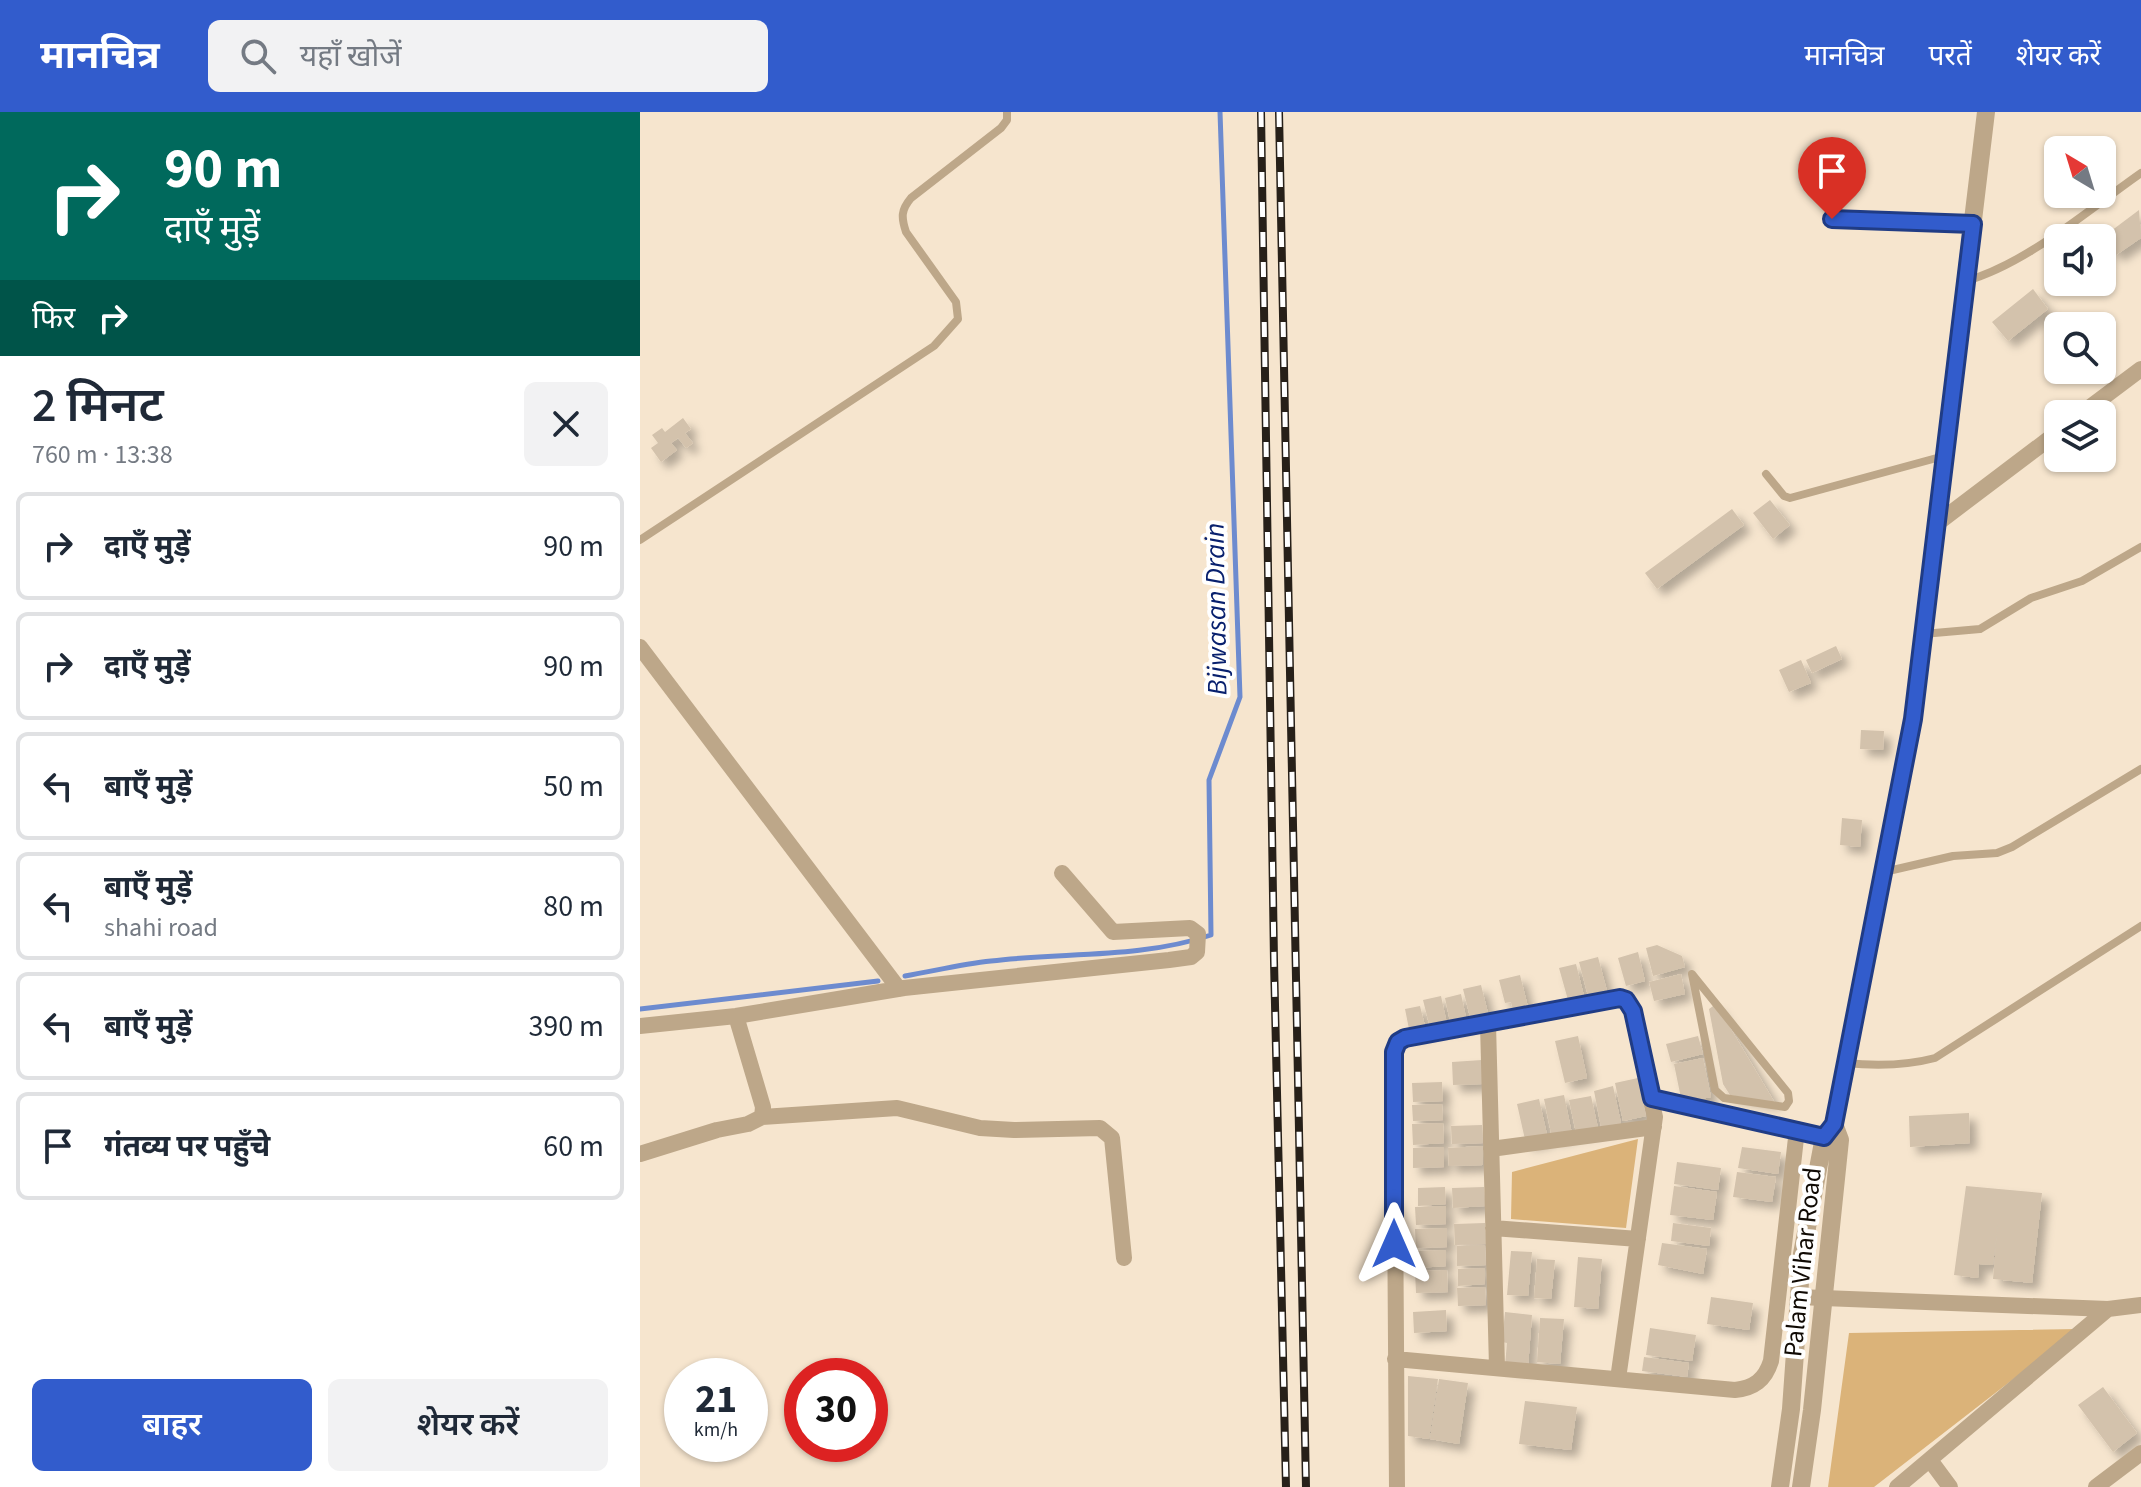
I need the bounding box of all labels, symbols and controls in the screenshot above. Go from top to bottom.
search box [208,20,768,92]
text: मानचित्र [40,29,160,83]
icon: search [236,34,280,78]
text: यहाँ खोजें [300,35,401,78]
text: मानचित्र [1804,36,1884,76]
text: परतें [1928,36,1972,76]
text: शेयर करें [2016,36,2101,76]
text: 90 m [164,130,282,209]
north arrow [2044,136,2116,208]
map controls [2044,136,2116,472]
pin [1798,137,1866,219]
icon: right [32,144,136,248]
icon: arrive [1810,149,1854,193]
text: दाएँ मुड़ें [164,204,260,255]
button: sound [2044,224,2116,296]
icon: right [91,296,135,340]
text: फिर [32,297,75,340]
button: search [2044,312,2116,384]
text: 2 मिनट [32,372,164,440]
button: close [524,382,608,466]
button: layers [2044,400,2116,472]
text: 760 m · 13:38 [32,436,173,473]
water label: Bijwasan Drain [1194,522,1238,696]
icon: right [36,524,80,568]
text: दाएँ मुड़ें [104,525,191,568]
text: 90 m [543,525,604,568]
icon: right [36,644,80,688]
text: दाएँ मुड़ें [104,645,191,688]
text: 90 m [543,645,604,688]
icon: left [36,764,80,808]
text: बाएँ मुड़ें [104,765,192,808]
text: 50 m [543,765,604,808]
text: बाएँ मुड़ें [104,866,192,909]
icon: left [36,884,80,928]
text: 80 m [543,885,604,928]
text: shahi road [104,909,218,946]
icon: left [36,1004,80,1048]
text: बाएँ मुड़ें [104,1005,192,1048]
text: 390 m [528,1005,604,1048]
icon: arrive [36,1124,80,1168]
text: गंतव्य पर पहुँचे [104,1125,270,1168]
text: 60 m [543,1125,604,1168]
street label: Palam Vihar Road [1774,1166,1831,1359]
position arrow [1352,1202,1436,1286]
speed limit sign: 30 [784,1358,888,1462]
text: 21 [695,1371,737,1428]
button: बाहर [32,1379,312,1471]
button: शेयर करें [328,1379,608,1471]
text: km/h [694,1416,738,1444]

